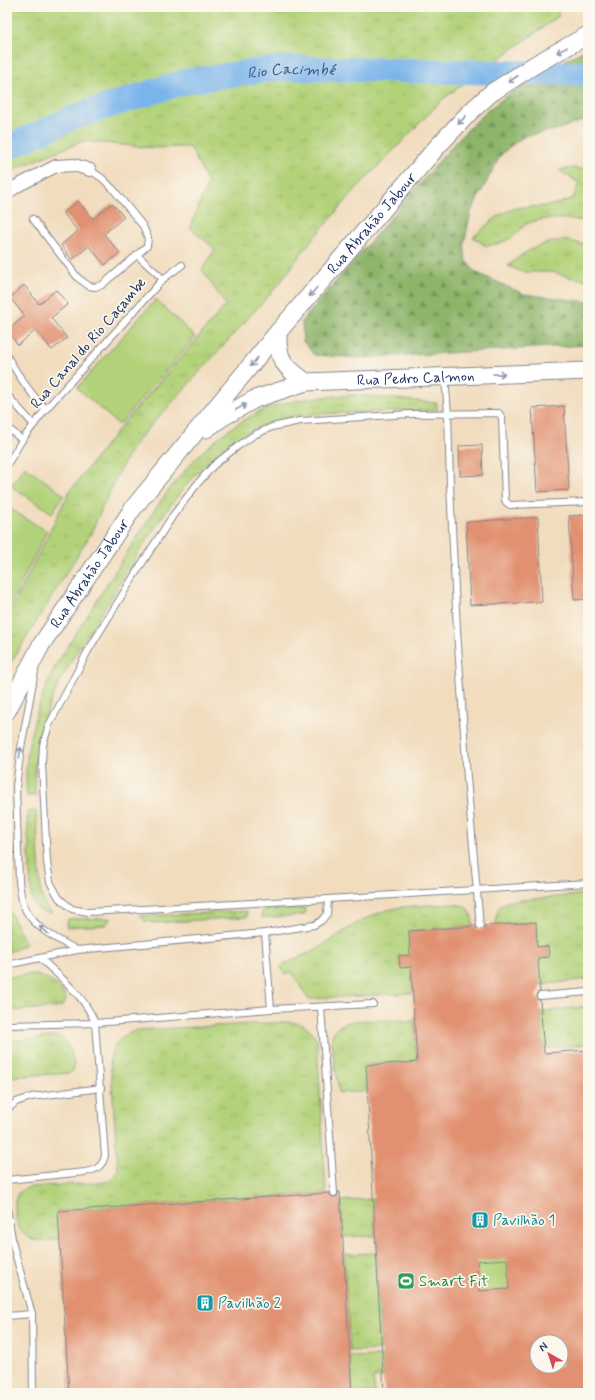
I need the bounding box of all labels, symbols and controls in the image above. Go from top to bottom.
one-way arrow [556,46,568,54]
water label: Rio Cacimbé [246,59,337,84]
one-way arrow [507,75,519,83]
one-way arrow [458,115,467,125]
street label: Rua Abrahão Jabour [323,169,422,279]
street label: Rua Canal do Rio Caçambe [26,274,152,413]
one-way arrow [308,286,317,297]
one-way arrow [249,356,258,367]
street label: Rua Pedro Calmon [356,366,475,391]
one-way arrow [492,371,505,378]
one-way arrow [234,403,246,410]
street label: Rua Abrahão Jabour [46,515,134,632]
one-way arrow [16,747,24,760]
one-way arrow [39,926,50,934]
building icon: Pavilhão 1 [470,1210,490,1230]
place label: Pavilhão 1 [493,1211,555,1231]
sports icon: Smart Fit [396,1271,416,1291]
place label: Smart Fit [419,1272,488,1292]
building icon: Pavilhão 2 [195,1293,215,1313]
place label: Pavilhão 2 [218,1294,281,1314]
north arrow [529,1334,569,1374]
text: N [536,1339,551,1355]

